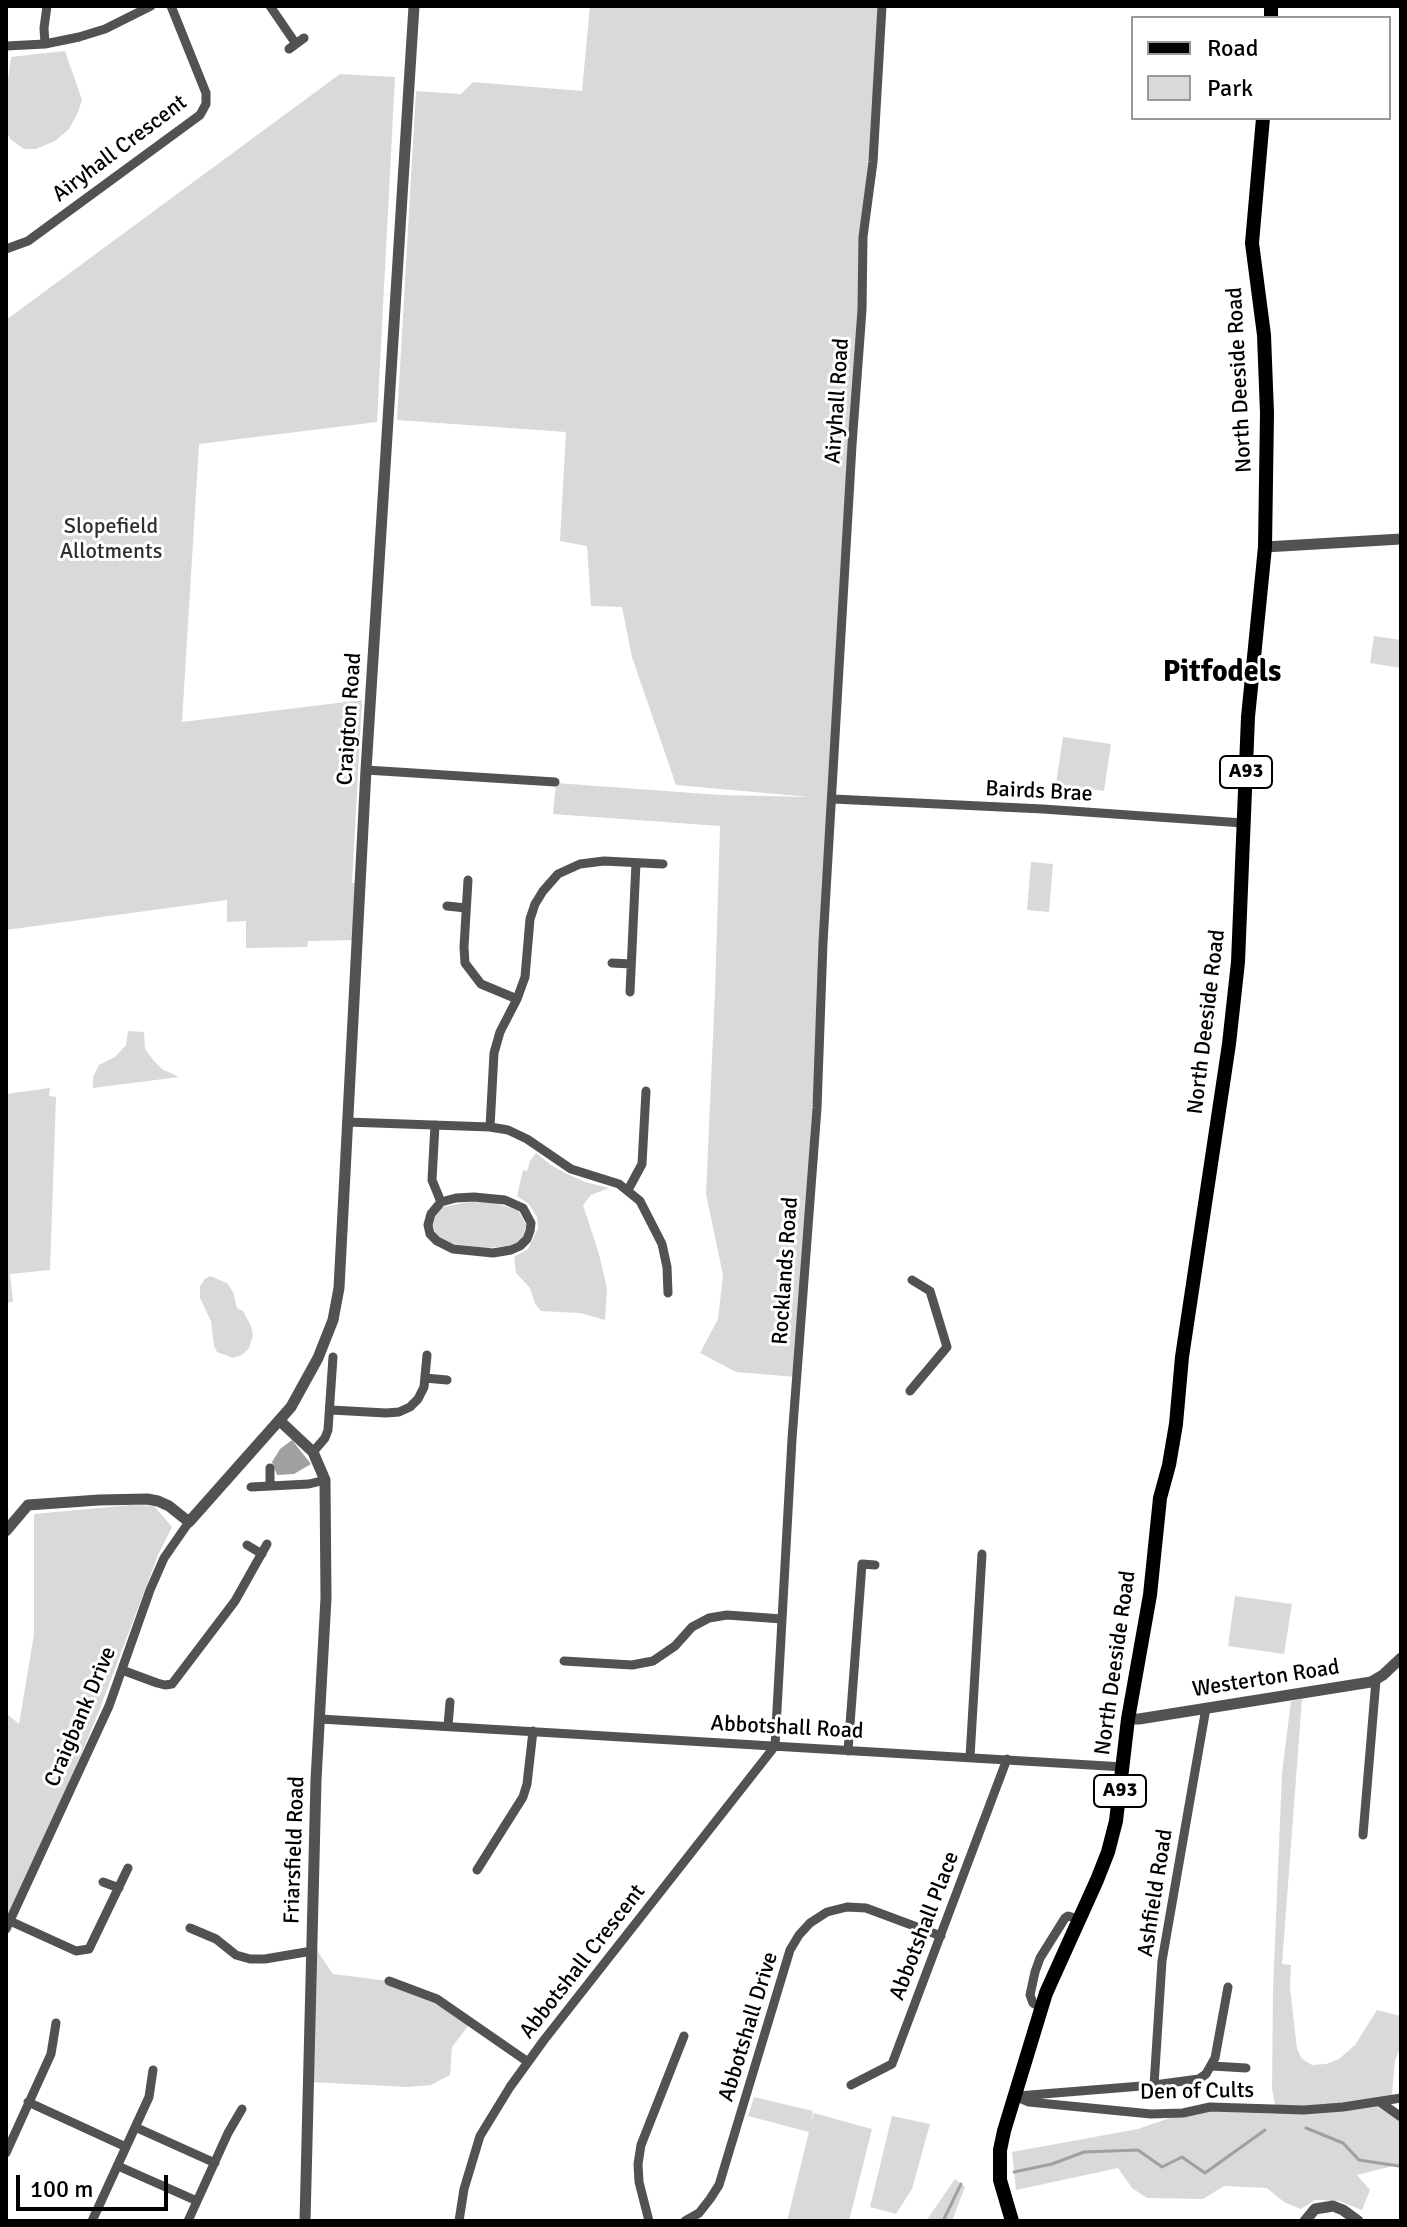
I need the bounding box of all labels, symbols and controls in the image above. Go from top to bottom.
legend [1131,16,1391,120]
text: Road [1207,33,1258,63]
text: Park [1207,73,1253,103]
street label: Airyhall Crescent [48,90,192,208]
street label: North Deeside Road [1222,286,1258,474]
street label: Airyhall Road [820,337,856,465]
park label: Slopefield Allotments [60,514,162,566]
street label: Craigton Road [332,652,368,786]
district label: Pitfodels [1163,655,1281,691]
road number: A93 [1220,756,1272,788]
street label: Bairds Brae [985,776,1093,808]
street label: North Deeside Road [1183,928,1231,1116]
street label: Rocklands Road [768,1196,804,1346]
street label: North Deeside Road [1090,1569,1142,1757]
street label: Craigbank Drive [40,1643,122,1791]
street label: Westerton Road [1191,1654,1341,1704]
street label: Abbotshall Road [710,1711,864,1745]
road number: A93 [1094,1775,1146,1807]
street label: Friarsfield Road [279,1776,311,1924]
street label: Ashfield Road [1133,1827,1179,1959]
street label: Abbotshall Place [885,1848,965,2004]
street label: Abbotshall Crescent [515,1880,651,2044]
street label: Abbotshall Drive [714,1949,784,2105]
street label: Den of Cults [1140,2078,1254,2106]
scale bar [20,2159,172,2209]
text: 100 m [30,2174,93,2204]

